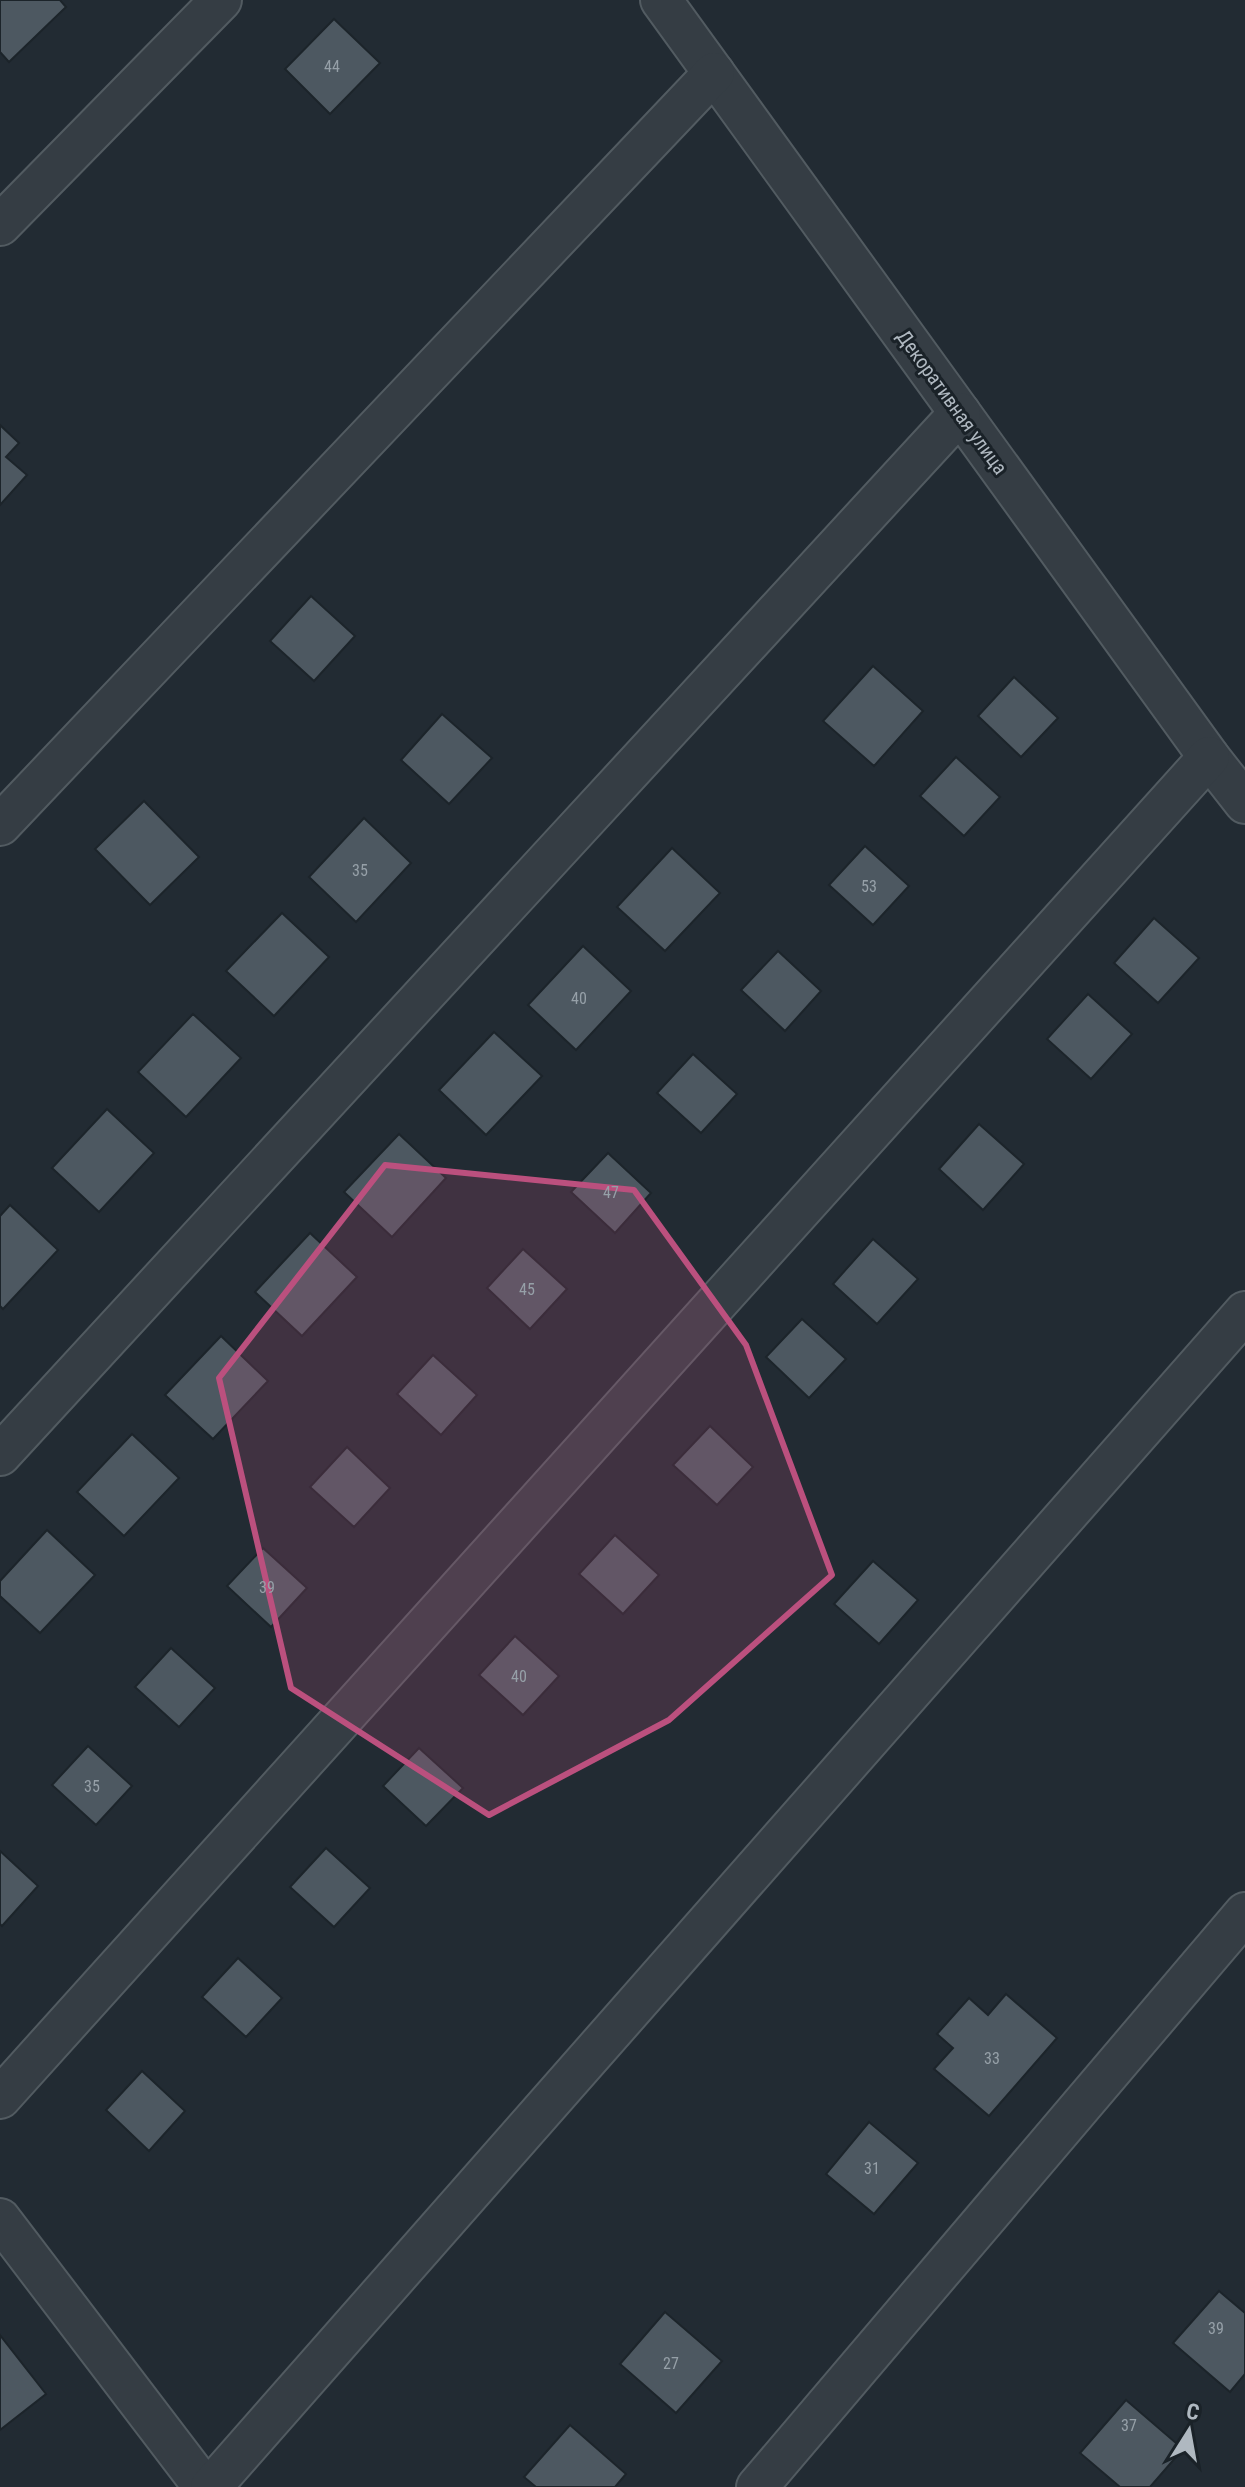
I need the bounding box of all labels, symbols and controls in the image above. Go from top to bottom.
house number: 44 [324,57,340,76]
street label: Декоративная улица [892,325,1012,479]
house number: 35 [352,861,368,880]
house number: 53 [861,877,877,896]
house number: 40 [571,989,587,1008]
house number: 47 [603,1183,619,1202]
house number: 45 [519,1280,535,1299]
house number: 39 [259,1578,275,1597]
house number: 40 [511,1667,527,1686]
house number: 35 [84,1777,100,1796]
house number: 33 [984,2049,1000,2068]
house number: 31 [864,2159,880,2178]
house number: 39 [1208,2319,1224,2338]
house number: 27 [663,2354,679,2373]
north arrow [1149,2391,1229,2471]
text: С [1184,2398,1201,2425]
house number: 37 [1121,2416,1137,2435]

